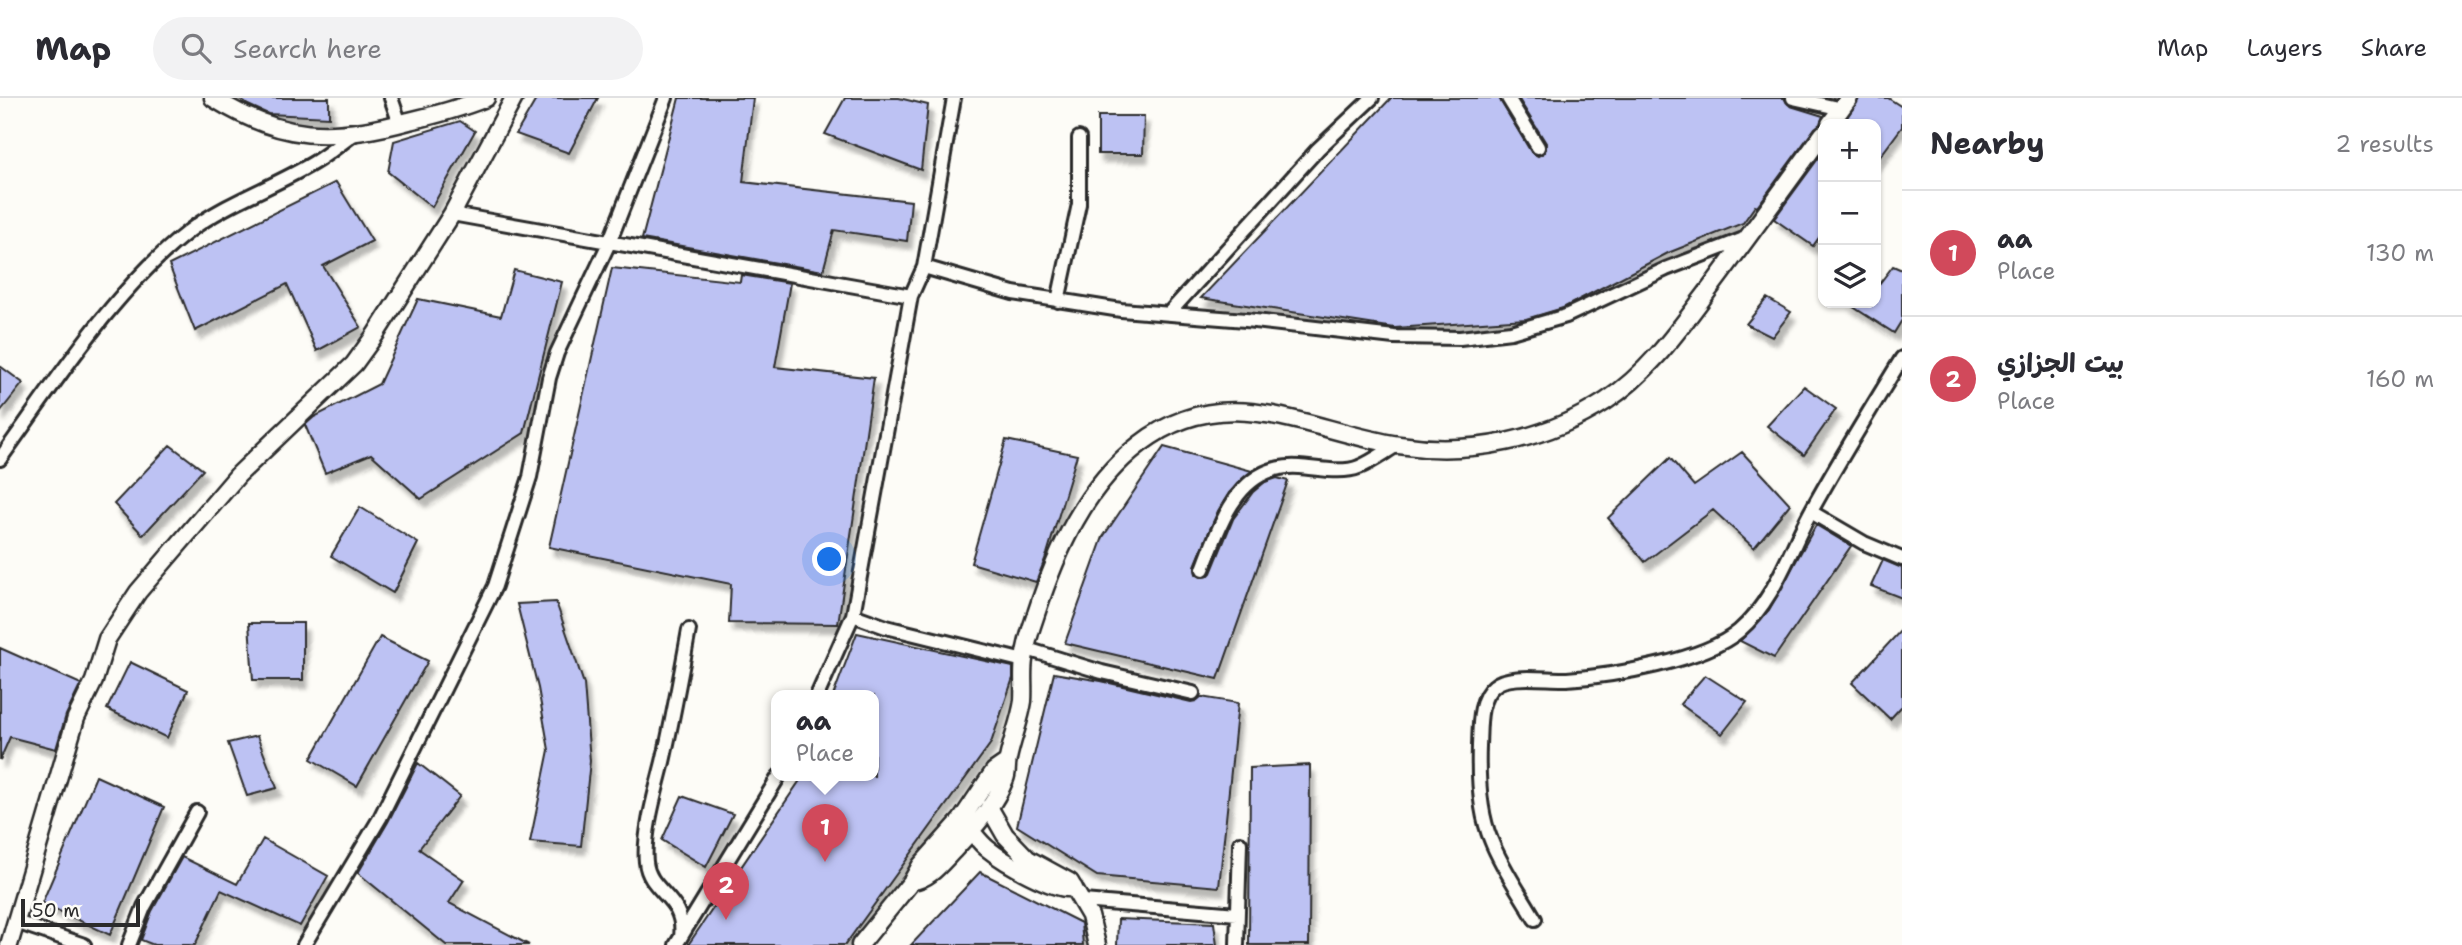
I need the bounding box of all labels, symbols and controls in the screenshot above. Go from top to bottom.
search box [153,17,643,80]
text: Map [35,26,111,71]
icon: search [177,29,215,67]
text: Search here [233,31,382,66]
text: Map [2157,32,2208,64]
text: Layers [2246,32,2323,64]
text: Share [2361,32,2427,64]
map controls [1818,119,1881,308]
button: + [1818,119,1881,182]
text: Nearby [1930,123,2045,164]
text: 2 results [2335,129,2434,159]
button: − [1818,182,1881,245]
text: aa [1997,221,2033,256]
text: 1 [1948,238,1958,268]
text: 130 m [2366,238,2434,268]
button: layers [1818,245,1881,308]
text: Place [1997,256,2056,286]
text: بيت الجزازي [1997,345,2124,380]
text: 2 [1945,364,1961,394]
text: 160 m [2366,364,2434,394]
text: Place [1997,386,2056,416]
your location [812,542,846,576]
popup [771,690,879,781]
text: aa [796,703,831,738]
text: Place [796,738,854,768]
pin: 1 [802,804,848,862]
pin: 2 [703,862,749,920]
scale bar [21,896,140,928]
text: 50 m [32,898,80,923]

